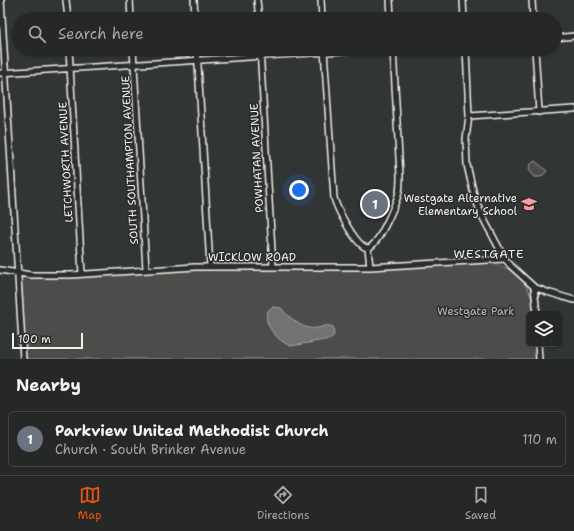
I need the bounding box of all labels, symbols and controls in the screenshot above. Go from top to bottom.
search box [12,12,562,56]
icon: search [26,23,48,45]
text: Search here [58,24,144,44]
street label: SOUTH SOUTHAMPTON AVENUE [118,75,142,245]
street label: LETCHWORTH AVENUE [55,101,77,223]
street label: POWHATAN AVENUE [247,103,267,213]
your location [289,180,309,200]
pin: 1 [362,189,388,219]
place label: Westgate Alternative Elementary School [404,191,518,219]
school or university icon: Westgate Alternative Elementary School [520,195,538,213]
district label: WESTGATE [453,246,525,262]
street label: WICKLOW ROAD [208,250,296,265]
park label: Westgate Park [437,304,515,319]
map controls [526,311,562,347]
button: layers [526,311,562,347]
scale bar [12,331,83,350]
text: 100 m [18,332,51,347]
text: Nearby [16,374,81,396]
text: Parkview United Methodist Church [55,421,329,441]
text: 1 [27,431,33,448]
text: 110 m [522,431,557,448]
text: Church · South Brinker Avenue [55,441,246,458]
tab: Map [78,484,101,523]
tab: Directions [257,484,309,523]
tab: Saved [465,484,496,523]

